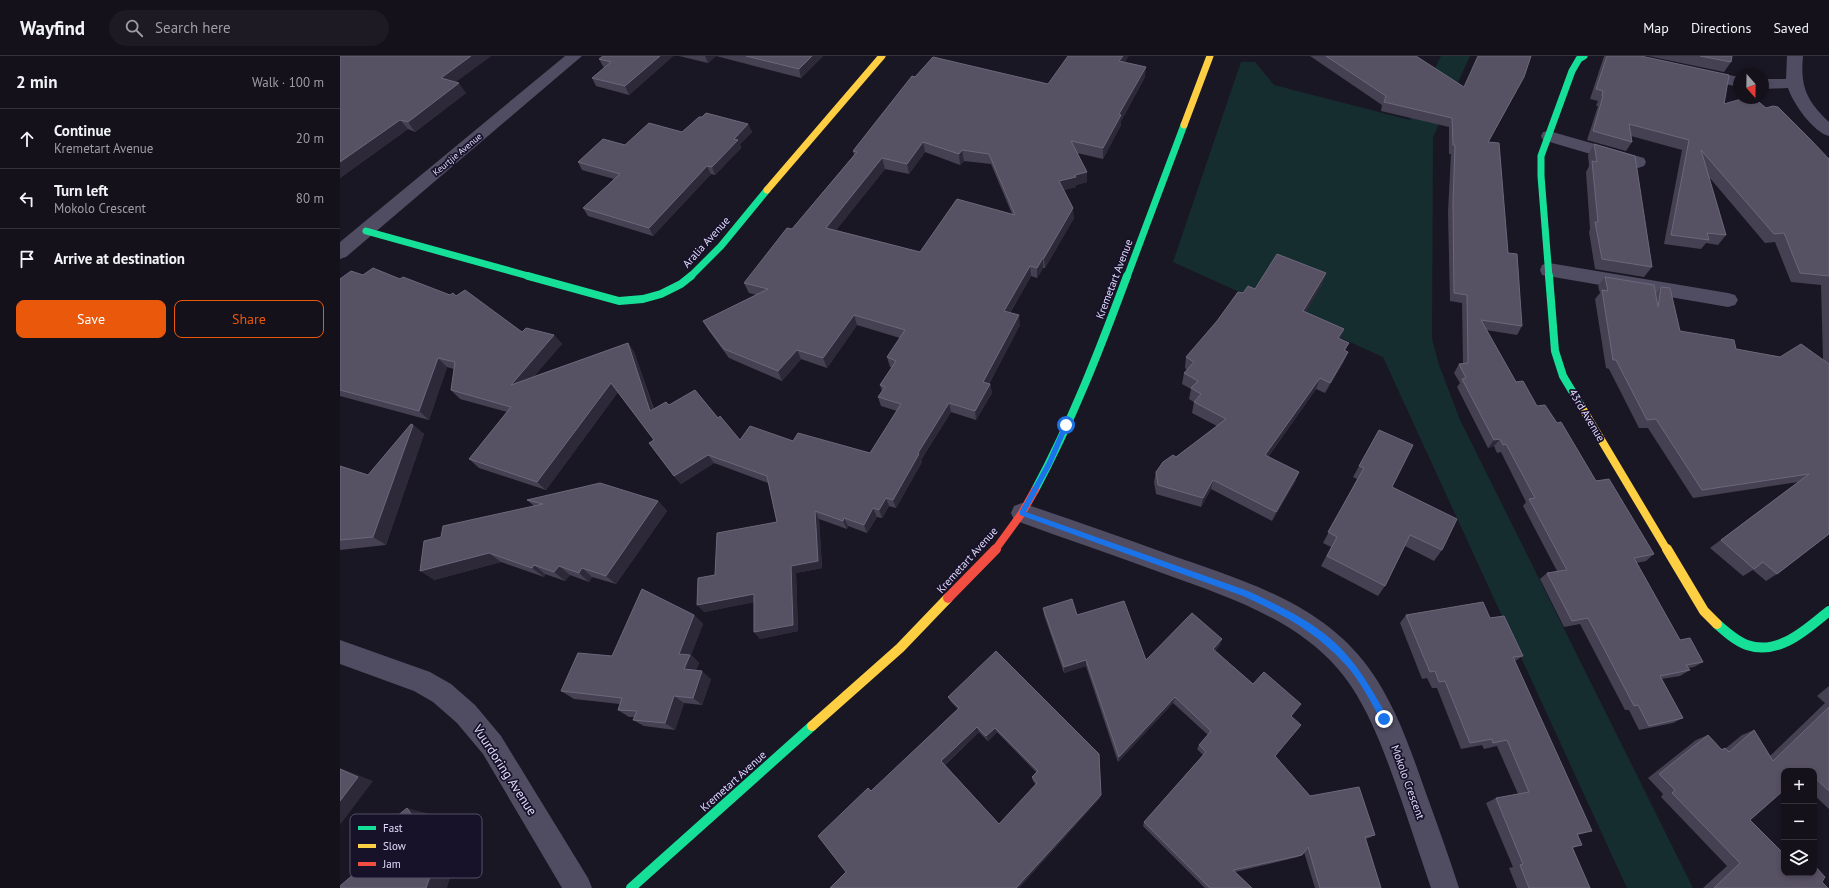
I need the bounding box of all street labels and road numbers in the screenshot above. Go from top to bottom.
street label: Keurtjie Avenue [430,130,484,178]
street label: Aralia Avenue [679,213,733,271]
street label: Kremetart Avenue [1092,237,1136,321]
street label: 43rd Avenue [1566,386,1608,444]
street label: Kremetart Avenue [934,524,1001,596]
street label: Vuurdoring Avenue [469,721,541,819]
street label: Mokolo Crescent [1388,743,1428,821]
street label: Kremetart Avenue [697,747,769,814]

